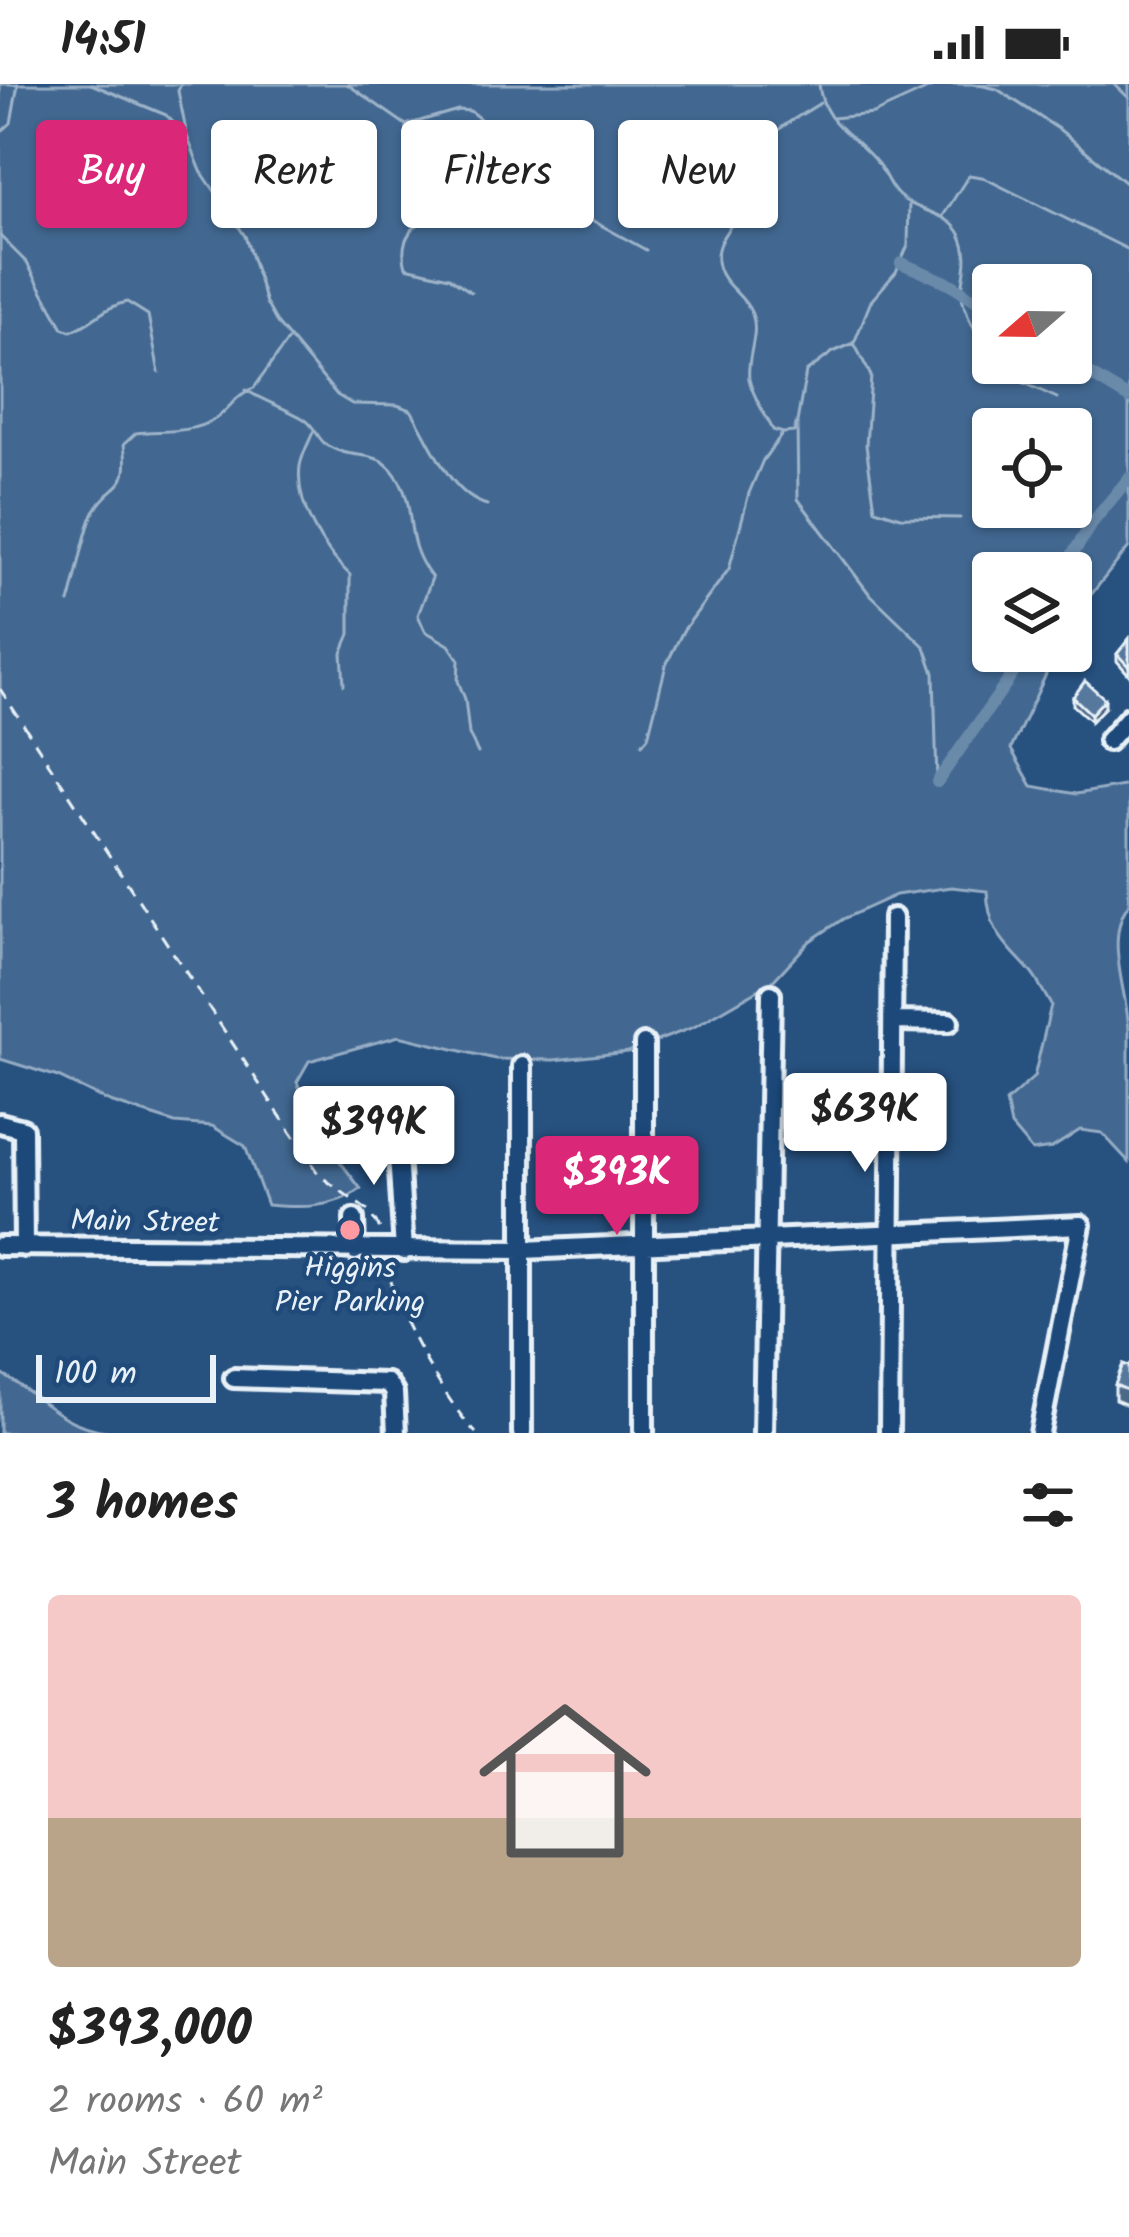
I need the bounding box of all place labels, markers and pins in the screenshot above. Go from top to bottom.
pin: $639K [781,1073,949,1175]
pin: $399K [290,1086,458,1188]
pin: $393K [533,1136,701,1238]
marker: Higgins Pier Parking [337,1217,363,1243]
place label: Higgins Pier Parking [275,1245,425,1327]

